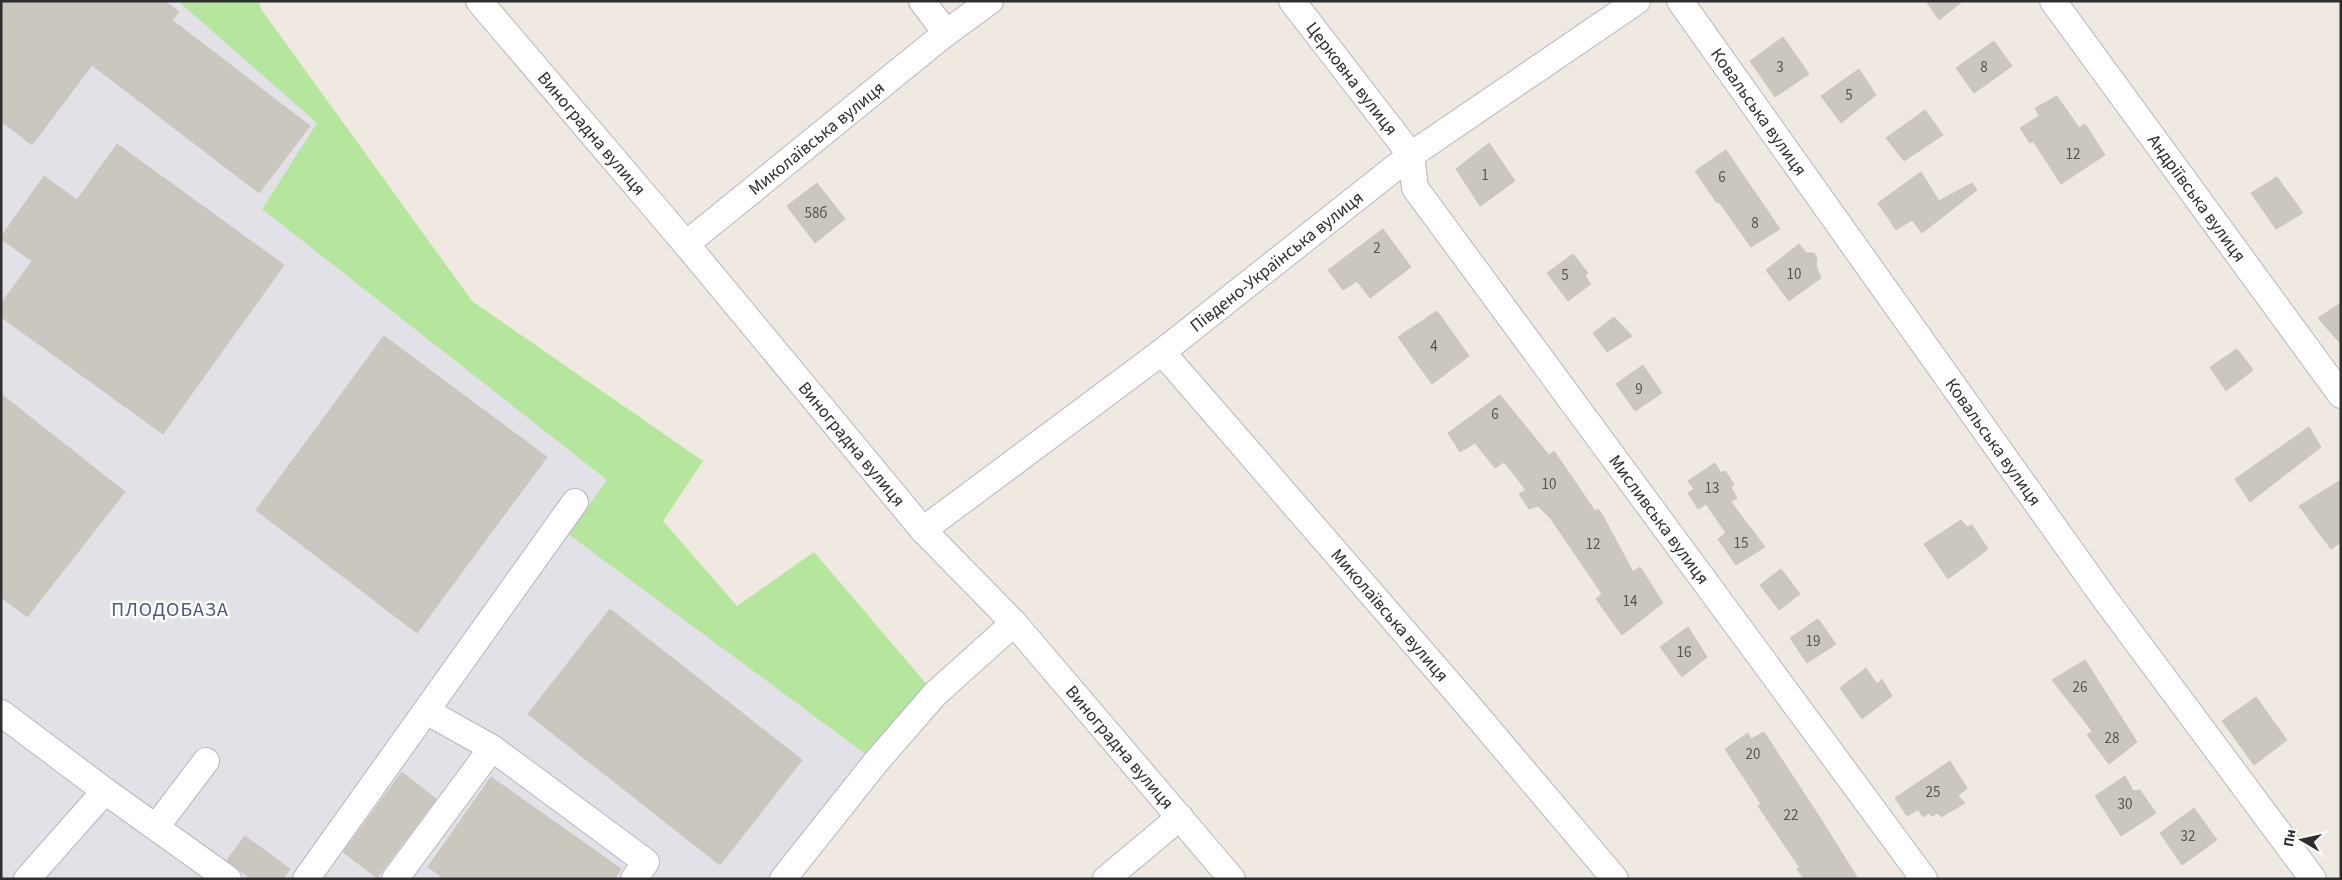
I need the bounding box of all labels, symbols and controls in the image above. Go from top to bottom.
street label: Церковна вулиця [1300,17,1403,141]
street label: Ковальська вулиця [1704,43,1812,181]
house number: 3 [1776,57,1784,78]
house number: 8 [1980,57,1988,78]
street label: Виноградна вулиця [531,66,651,201]
street label: Миколаївська вулиця [743,76,890,201]
house number: 5 [1845,85,1853,106]
street label: Андріївська вулиця [2141,129,2252,267]
house number: 12 [2066,144,2080,165]
house number: 1 [1481,165,1489,186]
house number: 6 [1718,167,1726,188]
street label: Південо-Українська вулиця [1185,185,1369,338]
house number: 58б [804,203,828,224]
house number: 8 [1751,213,1759,234]
house number: 2 [1373,238,1381,259]
house number: 10 [1787,264,1801,285]
house number: 5 [1561,265,1569,286]
house number: 4 [1430,336,1438,357]
street label: Ковальська вулиця [1939,373,2047,511]
street label: Виноградна вулиця [792,376,911,512]
house number: 9 [1635,379,1643,400]
house number: 6 [1491,404,1499,425]
street label: Мисливська вулиця [1603,450,1715,590]
house number: 10 [1542,474,1556,495]
house number: 13 [1705,478,1719,499]
house number: 15 [1734,533,1748,554]
house number: 12 [1586,534,1600,555]
street label: Миколаївська вулиця [1325,543,1454,687]
house number: 14 [1623,591,1638,612]
district label: ПЛОДОБАЗА [111,596,229,624]
house number: 19 [1806,631,1820,652]
house number: 16 [1677,642,1691,663]
house number: 26 [2073,677,2087,698]
street label: Виноградна вулиця [1059,680,1179,815]
house number: 28 [2105,728,2119,749]
house number: 20 [1746,744,1760,765]
house number: 25 [1926,782,1940,803]
house number: 30 [2118,794,2132,815]
house number: 22 [1784,805,1798,826]
north arrow [2277,815,2327,865]
house number: 32 [2181,826,2195,847]
text: Пн [2279,828,2301,848]

